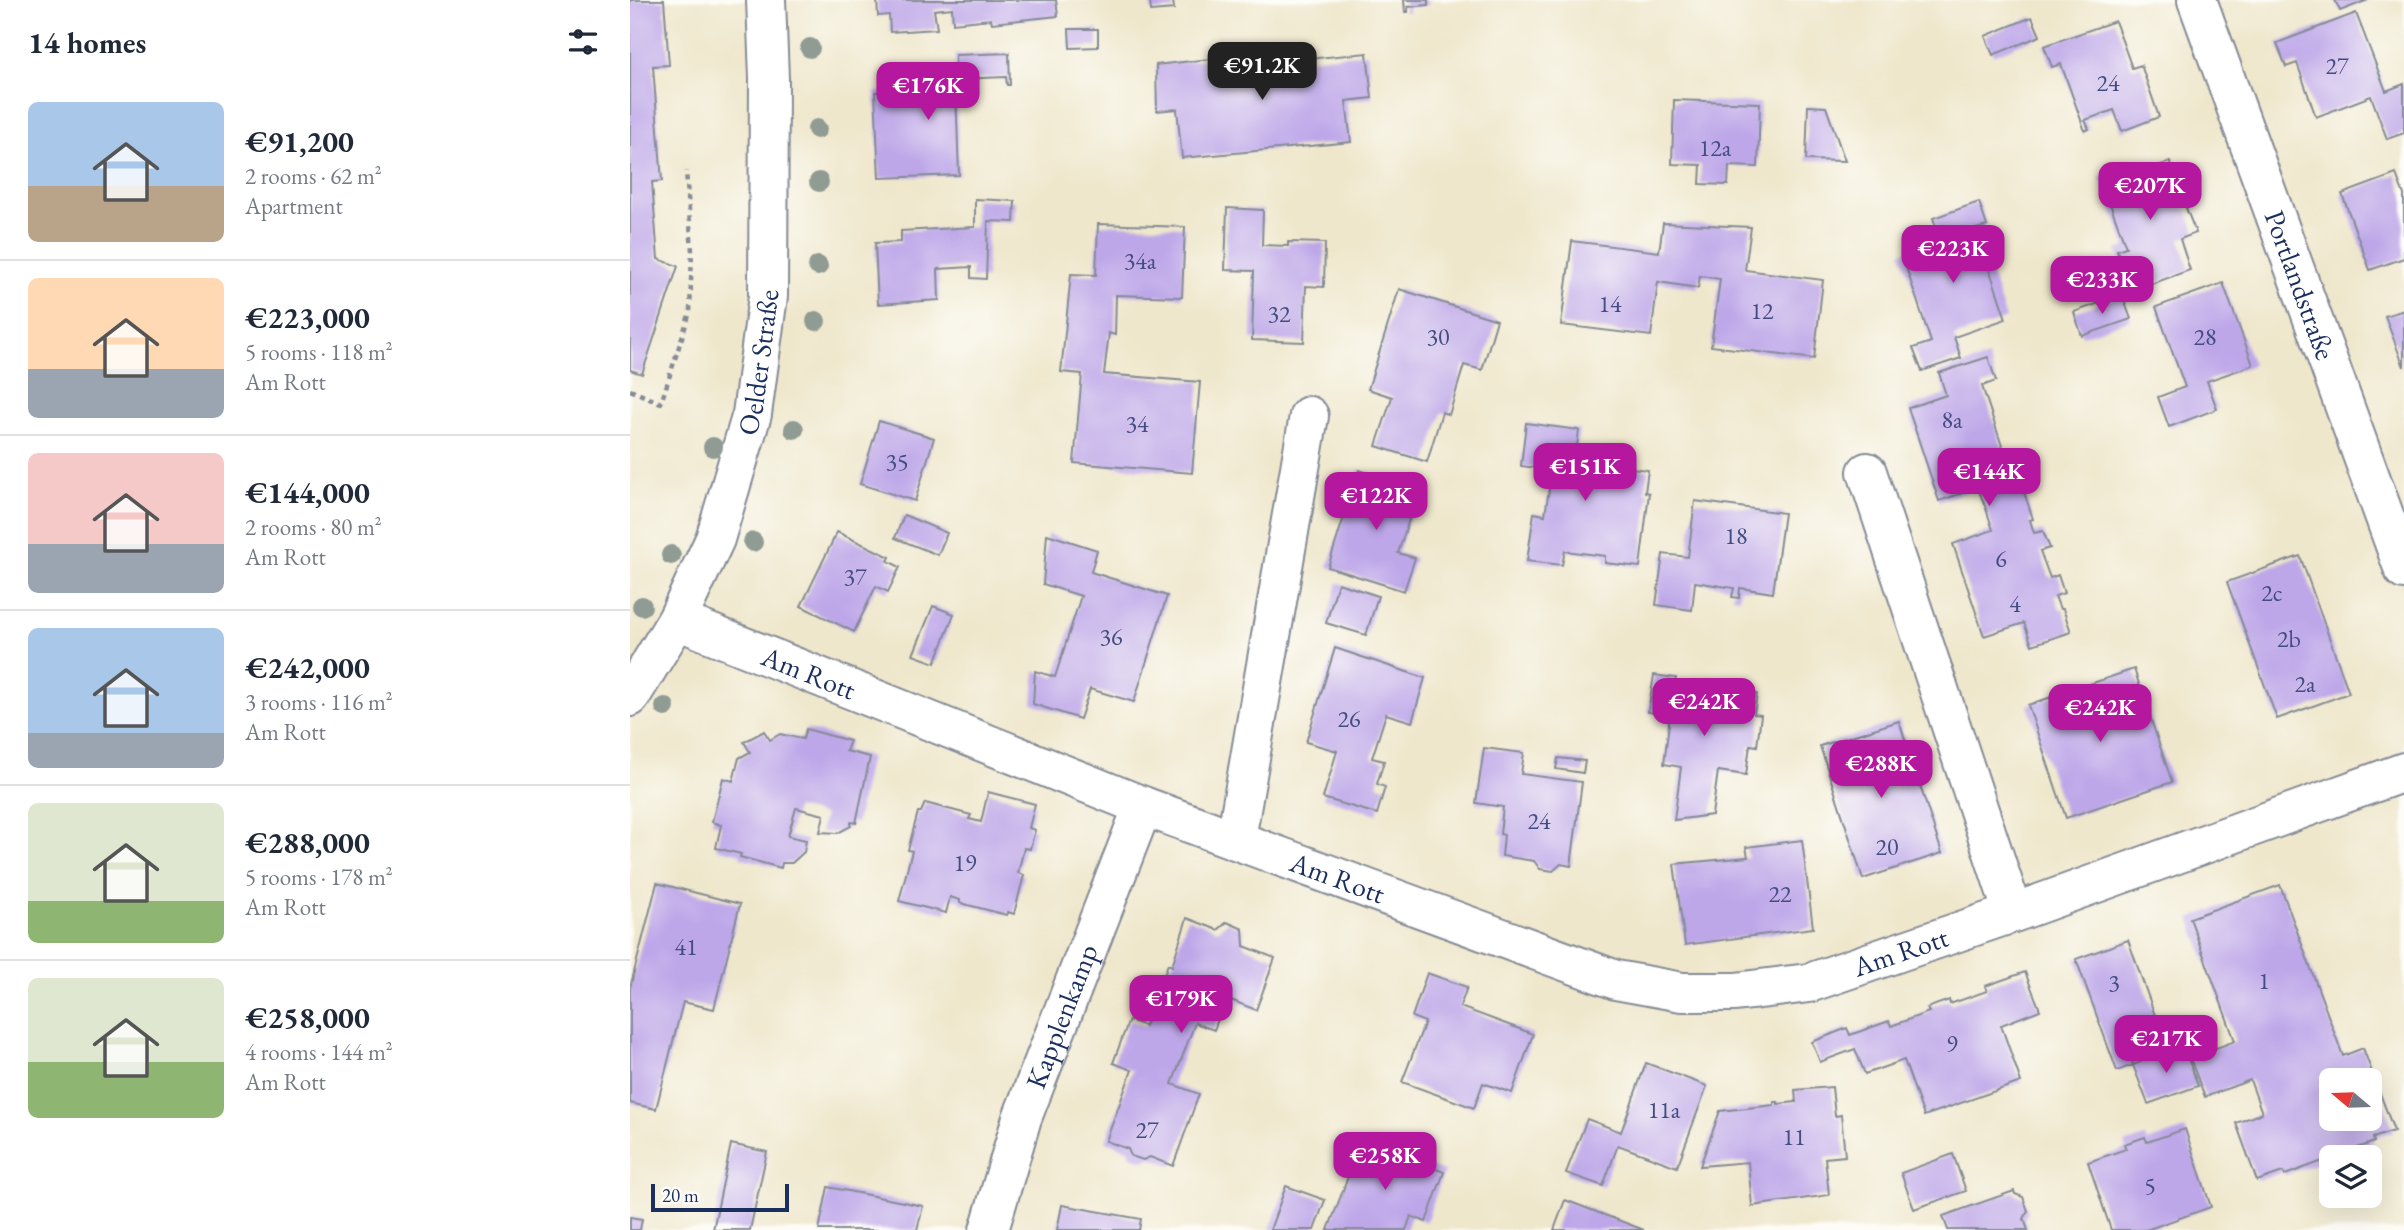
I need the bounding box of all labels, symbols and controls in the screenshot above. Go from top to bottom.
text: 14 homes [28,23,146,62]
icon: filters [564,23,602,61]
pin: €91.2K [1205,42,1319,102]
text: €91.2K [1224,50,1300,80]
house number: 27 [2325,50,2349,81]
pin: €176K [879,62,977,122]
house number: 24 [2096,67,2120,98]
text: €176K [892,70,964,100]
text: €91,200 [245,122,354,161]
icon: home [84,130,168,214]
house number: 12a [1699,132,1732,163]
text: 2 rooms · 62 m² [245,161,382,191]
pin: €207K [2101,162,2199,222]
text: €207K [2114,170,2186,200]
text: Apartment [245,191,343,221]
street label: Portlandstraße [2257,205,2344,365]
pin: €223K [1904,226,2002,285]
text: €223K [1917,233,1989,263]
house number: 34a [1124,245,1157,276]
pin: €233K [2053,256,2151,316]
text: €233K [2066,264,2138,294]
house number: 14 [1598,288,1622,319]
street label: Oelder Straße [729,290,786,440]
house number: 12 [1750,295,1774,326]
text: €223,000 [245,298,370,337]
house number: 32 [1267,298,1291,329]
icon: home [84,306,168,390]
house number: 30 [1426,321,1450,352]
house number: 28 [2193,321,2217,352]
text: 5 rooms · 118 m² [245,337,393,367]
text: Am Rott [245,367,326,397]
house number: 8a [1941,404,1963,435]
house number: 34 [1125,408,1149,439]
pin: €151K [1536,444,1634,503]
house number: 35 [885,446,909,477]
pin: €144K [1940,448,2038,508]
text: €151K [1549,451,1621,481]
text: €144K [1953,456,2025,486]
pin: €122K [1327,472,1425,532]
text: €144,000 [245,473,370,512]
text: €122K [1340,480,1412,510]
icon: home [84,481,168,565]
text: 2 rooms · 80 m² [245,512,382,542]
house number: 18 [1724,520,1748,551]
text: Am Rott [245,542,326,572]
house number: 6 [1995,543,2007,574]
house number: 37 [843,561,867,592]
house number: 2c [2261,577,2283,608]
house number: 4 [2009,588,2021,619]
house number: 36 [1099,621,1123,652]
house number: 2b [2277,623,2301,654]
street label: Am Rott [756,637,861,708]
text: €242,000 [245,648,370,687]
icon: home [84,656,168,740]
house number: 2a [2294,668,2316,699]
pin: €242K [1655,678,1753,738]
pin: €242K [2051,684,2149,744]
text: €242K [1668,686,1740,716]
text: 3 rooms · 116 m² [245,687,393,717]
text: €242K [2064,692,2136,722]
house number: 26 [1337,703,1361,734]
text: Am Rott [245,717,326,747]
pin: €288K [1832,740,1930,800]
text: €288K [1845,748,1917,778]
house number: 24 [1527,805,1551,836]
text: €288,000 [245,823,370,862]
icon: home [84,831,168,915]
house number: 20 [1875,831,1899,862]
street label: Am Rott [1284,843,1390,911]
house number: 19 [953,847,977,878]
text: 5 rooms · 178 m² [245,862,393,892]
house number: 22 [1768,878,1792,909]
text: Am Rott [245,892,326,922]
street label: Am Rott [1847,919,1953,985]
house number: 41 [674,931,698,962]
street label: Kapplenkamp [1017,939,1106,1094]
house number: 1 [2258,965,2270,996]
house number: 3 [2108,967,2120,998]
pin: €179K [1132,976,1230,1035]
text: €179K [1145,983,1217,1013]
text: €258,000 [245,998,370,1037]
icon: home [84,1006,168,1090]
pin: €217K [2117,1016,2215,1075]
text: €217K [2130,1023,2202,1053]
house number: 9 [1946,1028,1958,1059]
text: 4 rooms · 144 m² [245,1037,393,1067]
text: Am Rott [245,1067,326,1097]
north arrow [2319,1068,2382,1130]
map controls [2319,1068,2382,1208]
house number: 11a [1648,1094,1681,1125]
house number: 27 [1135,1114,1159,1145]
house number: 11 [1782,1121,1806,1152]
pin: €258K [1336,1132,1434,1192]
text: €258K [1349,1140,1421,1170]
button: layers [2319,1145,2382,1208]
house number: 5 [2144,1170,2156,1201]
scale bar [651,1181,789,1213]
text: 20 m [662,1183,699,1208]

